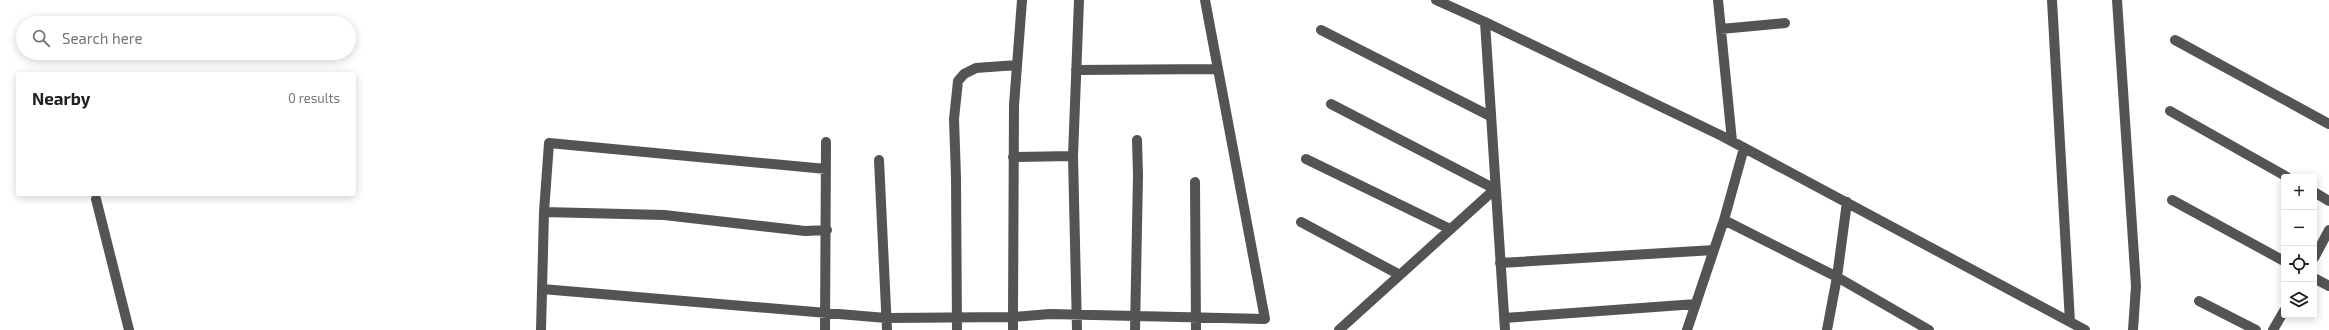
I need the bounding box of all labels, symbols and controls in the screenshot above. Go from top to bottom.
search box [16,16,356,60]
icon: search [30,27,52,49]
text: Search here [62,29,143,47]
text: Nearby [32,88,90,108]
text: 0 results [288,90,340,106]
map controls [2281,174,2317,318]
button: + [2281,174,2317,210]
button: − [2281,210,2317,246]
button: locate [2281,246,2317,282]
button: layers [2281,282,2317,318]

